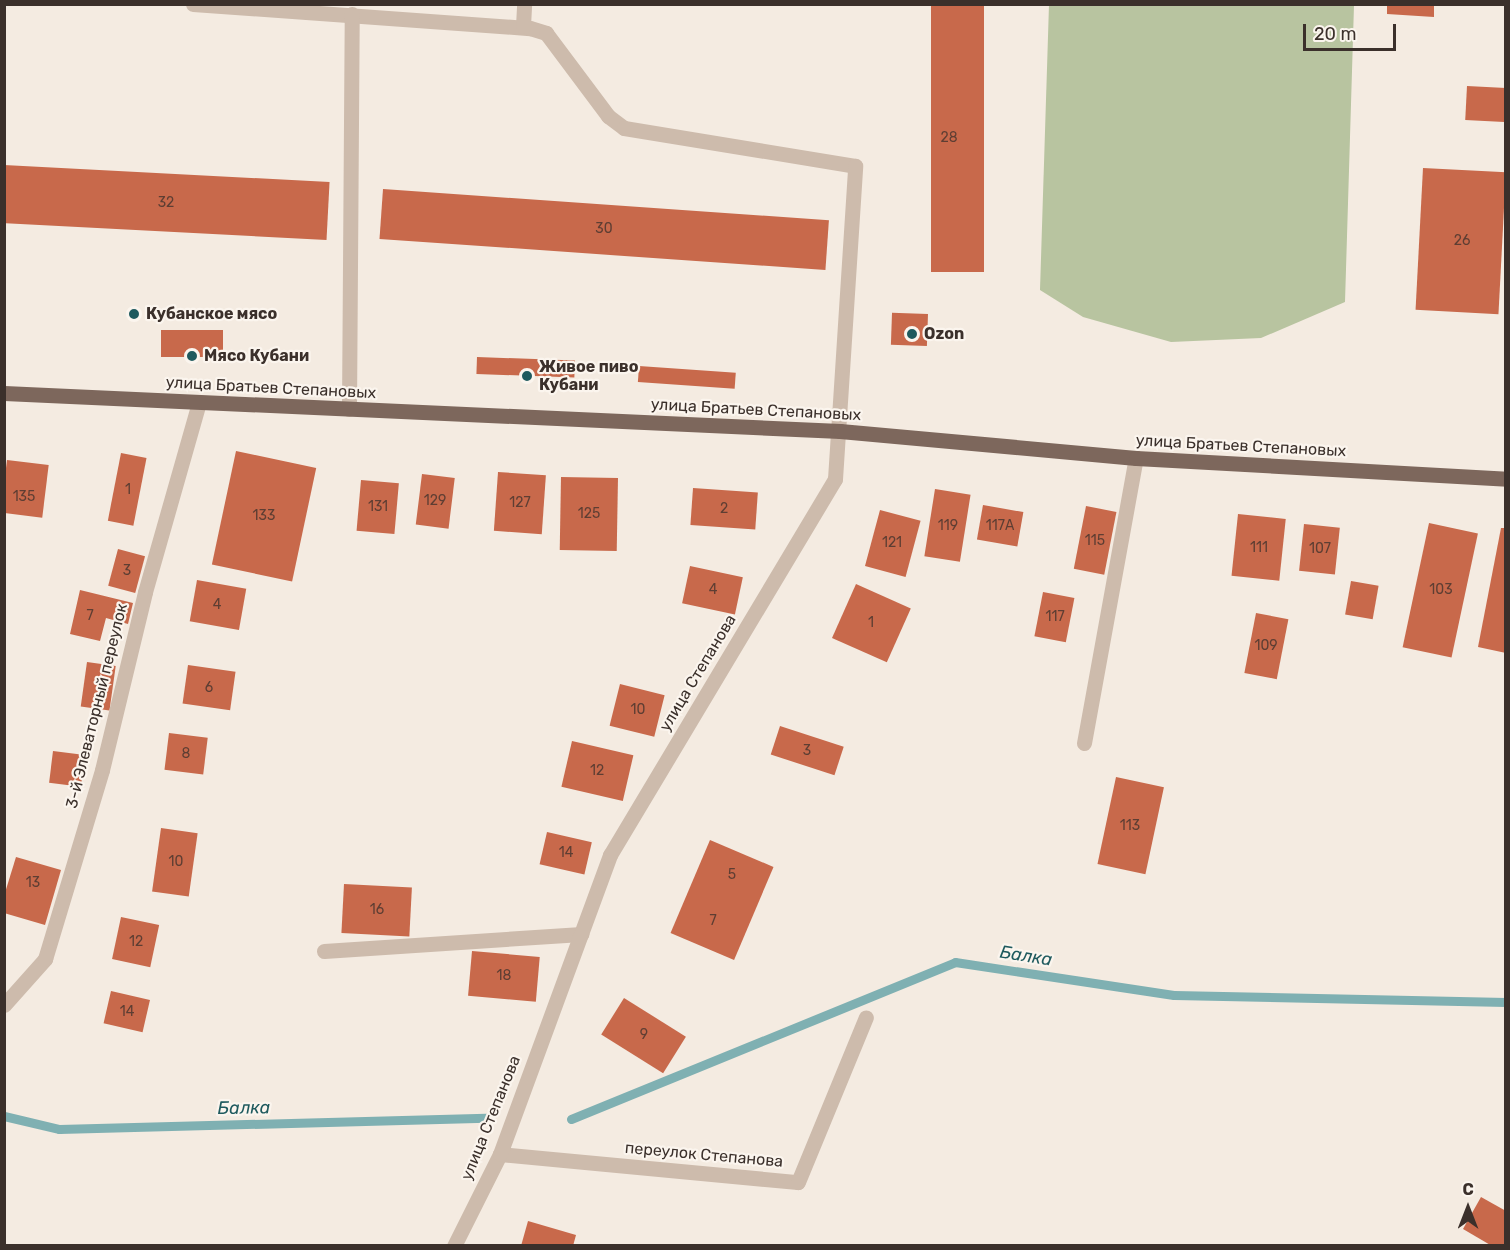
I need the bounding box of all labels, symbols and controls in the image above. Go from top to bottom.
scale bar [1306,12,1399,50]
text: 20 m [1314,23,1356,45]
house number: 28 [940,130,958,146]
house number: 32 [158,195,174,211]
house number: 30 [595,221,613,237]
house number: 26 [1454,233,1470,249]
place label: Кубанское мясо [146,304,277,324]
marker: Кубанское мясо [127,307,141,321]
place label: Ozon [924,324,964,344]
marker: Ozon [905,327,919,341]
place label: Мясо Кубани [204,346,309,366]
marker: Мясо Кубани [185,349,199,363]
place label: Живое пиво Кубани [539,357,638,395]
marker: Живое пиво Кубани [520,369,534,383]
street label: улица Братьев Степановых [165,373,377,403]
street label: улица Братьев Степановых [650,395,862,425]
street label: улица Братьев Степановых [1135,431,1347,461]
house number: 1 [125,482,131,498]
house number: 135 [13,489,35,505]
house number: 129 [424,493,446,509]
house number: 127 [509,495,531,511]
house number: 131 [368,499,388,515]
house number: 2 [720,501,728,517]
house number: 125 [578,506,600,522]
house number: 133 [253,508,275,524]
house number: 119 [938,518,958,534]
house number: 117А [986,518,1014,534]
house number: 115 [1085,533,1105,549]
house number: 121 [882,535,902,551]
house number: 111 [1250,540,1268,556]
house number: 107 [1309,541,1331,557]
house number: 3 [123,563,131,579]
house number: 4 [709,582,717,598]
house number: 103 [1429,582,1453,598]
house number: 4 [213,597,221,613]
street label: 3-й Элеваторный переулок [62,601,132,811]
house number: 7 [86,608,94,624]
house number: 117 [1045,609,1065,625]
street label: улица Степанова [656,611,740,735]
house number: 1 [868,615,874,631]
house number: 109 [1254,638,1278,654]
house number: 6 [205,680,213,696]
house number: 10 [631,702,645,718]
house number: 3 [803,743,811,759]
house number: 8 [182,746,190,762]
house number: 12 [590,763,604,779]
house number: 113 [1120,818,1140,834]
house number: 14 [559,845,573,861]
house number: 10 [169,854,183,870]
house number: 5 [728,867,736,883]
house number: 13 [26,875,40,891]
house number: 16 [370,902,384,918]
house number: 7 [709,913,717,929]
house number: 12 [129,934,143,950]
water label: Балка [998,941,1054,971]
house number: 18 [497,968,511,984]
house number: 14 [120,1004,134,1020]
house number: 9 [640,1027,648,1043]
street label: улица Степанова [457,1053,525,1183]
water label: Балка [218,1097,270,1119]
street label: переулок Степанова [624,1139,784,1171]
north arrow [1438,1178,1498,1238]
text: С [1462,1180,1474,1199]

